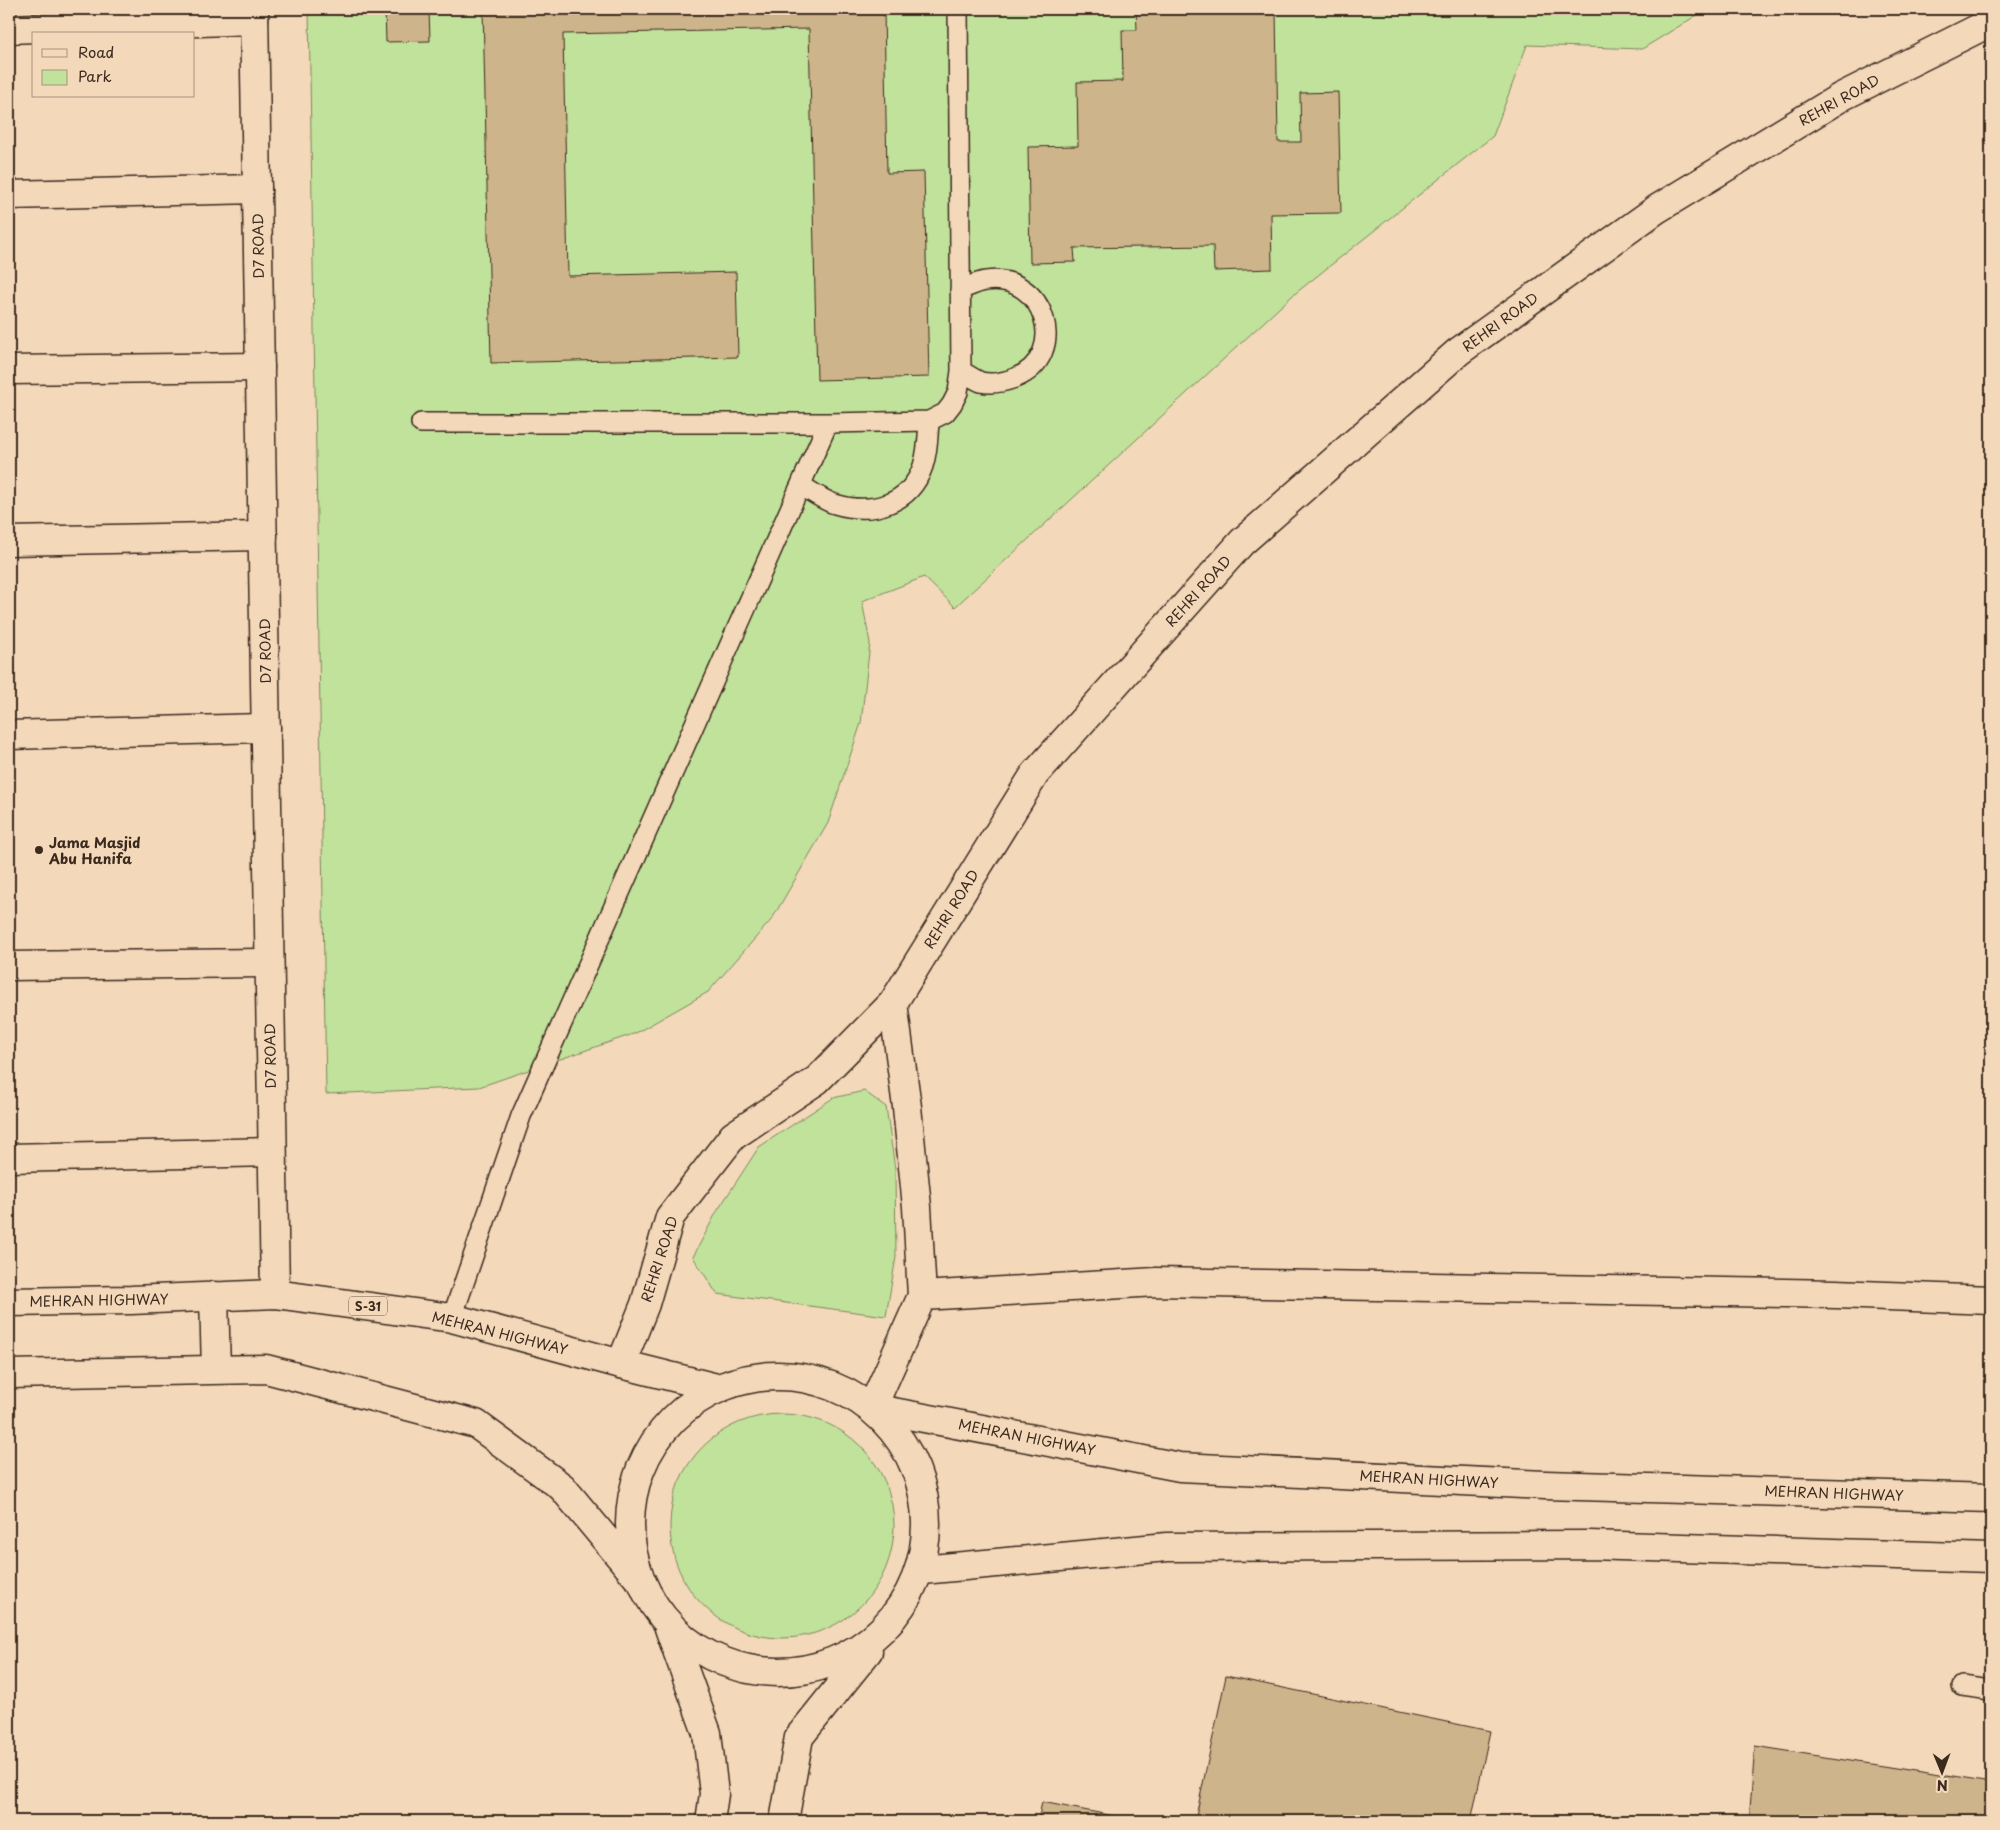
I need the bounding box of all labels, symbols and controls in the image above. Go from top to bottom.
legend [32,32,195,98]
text: Road [78,40,114,63]
text: Park [78,64,112,87]
street label: REHRI ROAD [1795,69,1883,131]
street label: D7 ROAD [247,213,269,279]
street label: REHRI ROAD [1458,287,1542,357]
street label: REHRI ROAD [1160,551,1236,631]
street label: D7 ROAD [254,618,276,684]
place label: Jama Masjid Abu Hanifa [48,832,141,869]
marker: Jama Masjid Abu Hanifa [33,844,45,856]
street label: REHRI ROAD [918,865,984,953]
street label: D7 ROAD [259,1023,281,1089]
street label: REHRI ROAD [635,1213,683,1305]
street label: MEHRAN HIGHWAY [29,1288,169,1312]
road number: S-31 [349,1296,387,1315]
street label: MEHRAN HIGHWAY [430,1306,570,1360]
street label: MEHRAN HIGHWAY [957,1413,1097,1461]
street label: MEHRAN HIGHWAY [1359,1465,1499,1493]
street label: MEHRAN HIGHWAY [1764,1480,1904,1506]
north arrow [1918,1748,1968,1798]
text: N [1937,1775,1948,1796]

